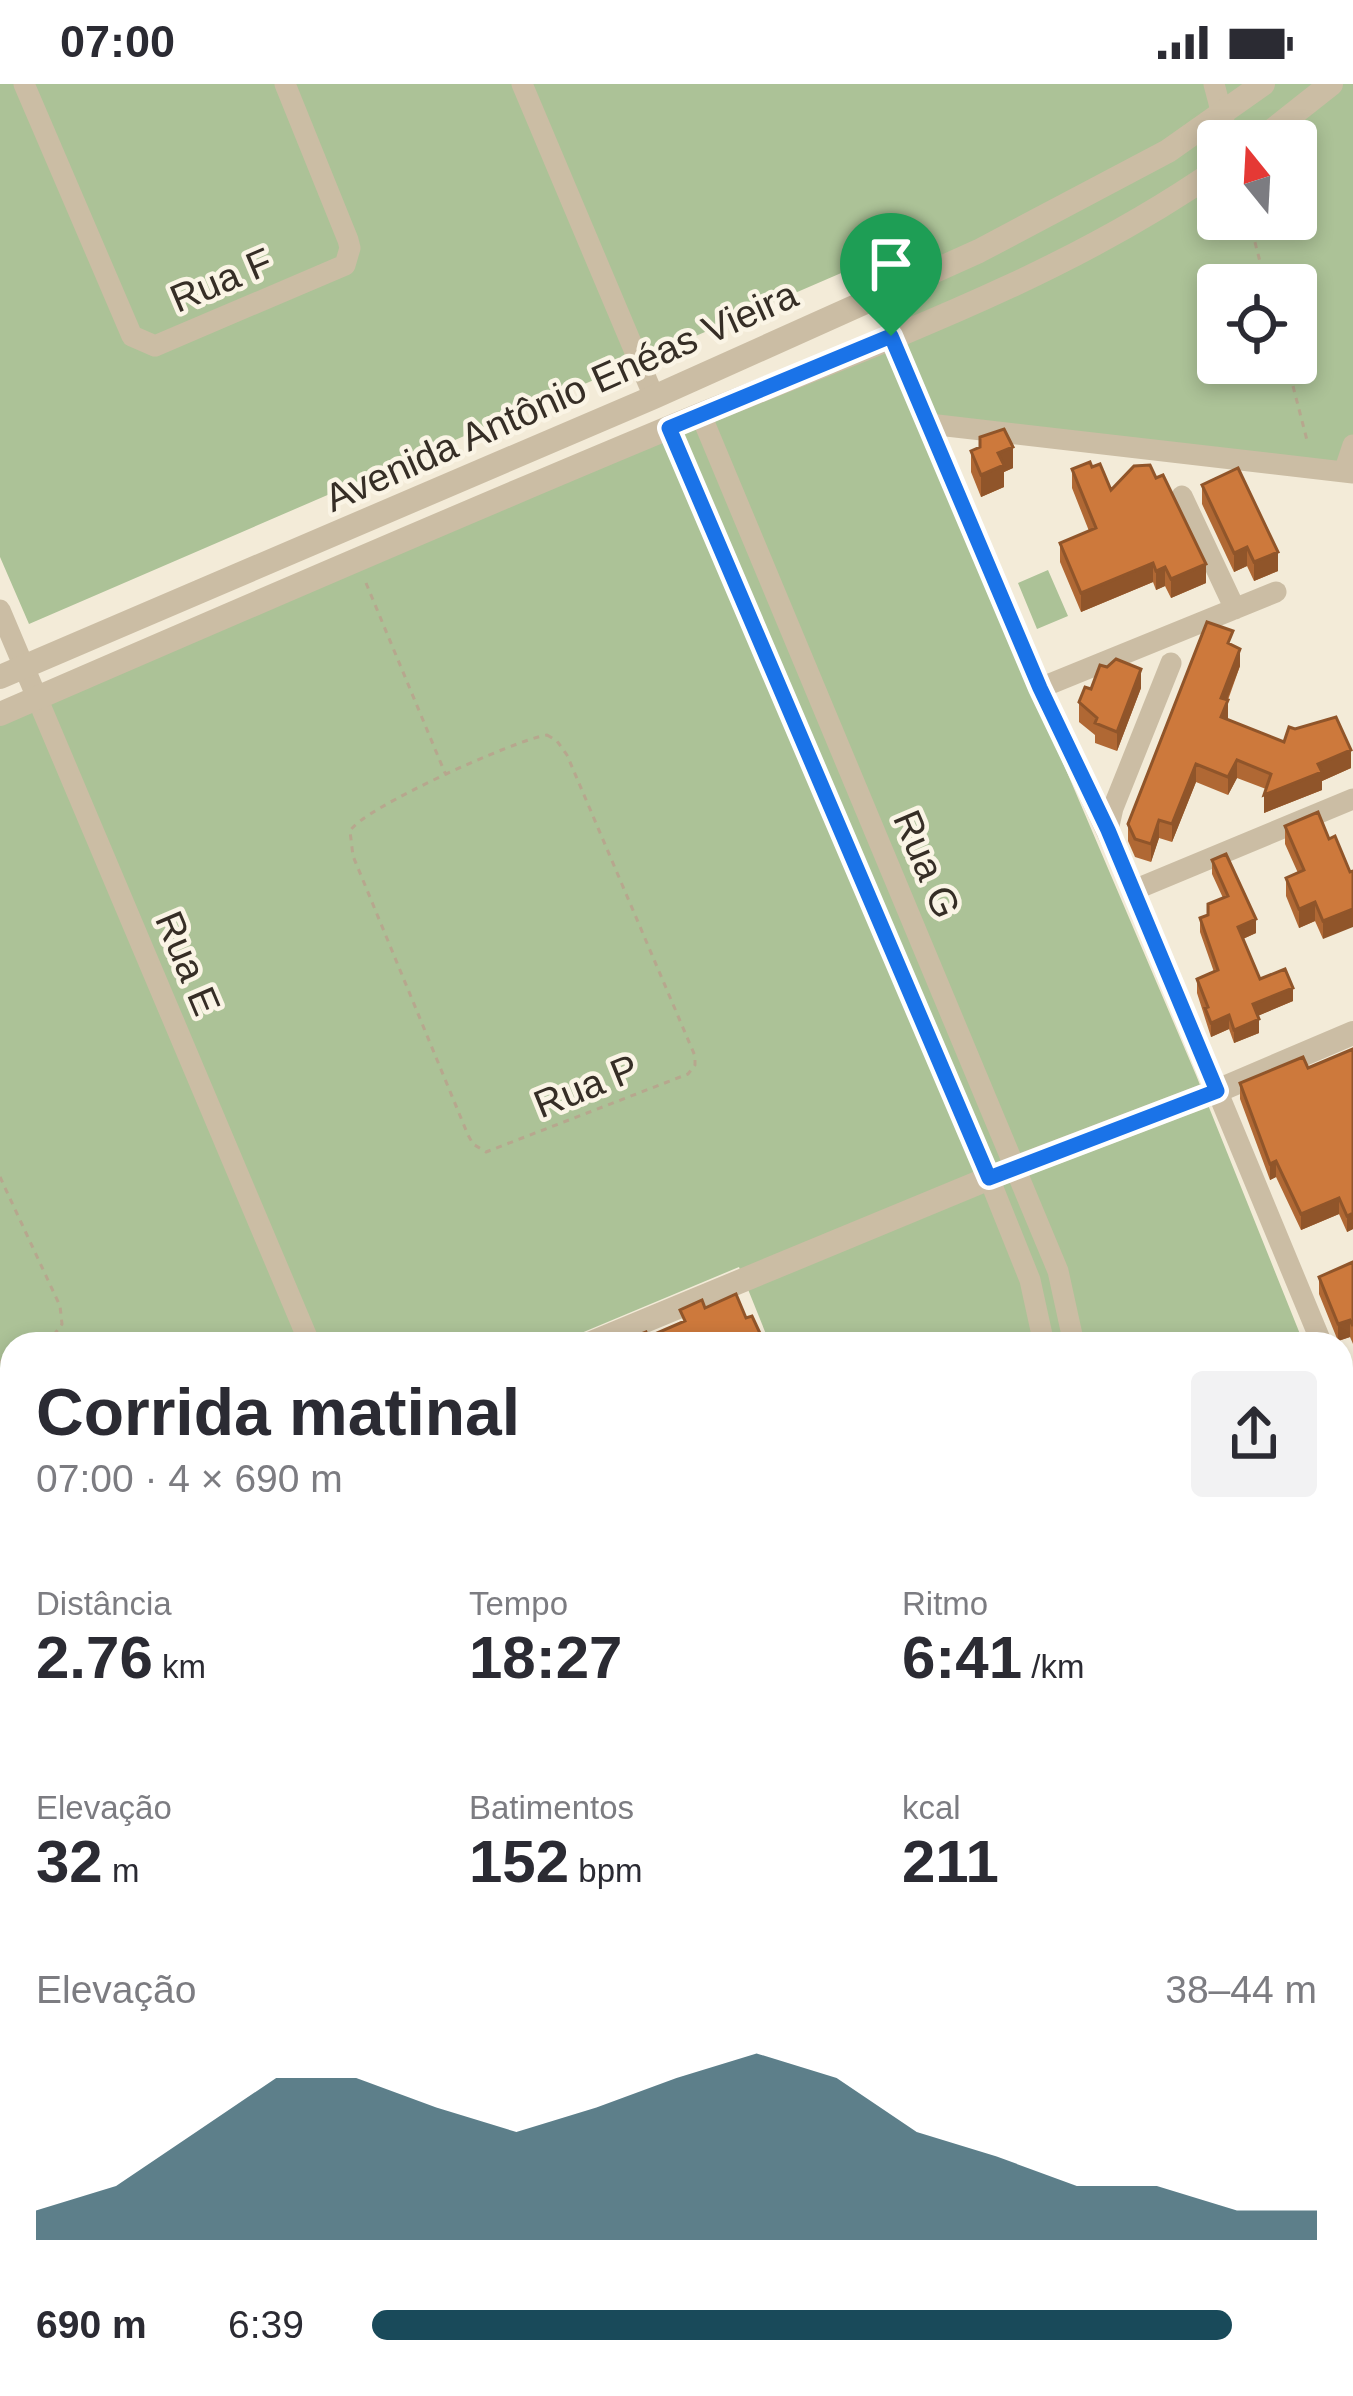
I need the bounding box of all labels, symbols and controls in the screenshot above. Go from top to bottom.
text: 07:00 [60,16,175,67]
north arrow [1197,120,1317,240]
map controls [1197,120,1317,384]
pin [840,213,942,336]
icon: arrive [858,231,924,297]
street label: Rua F [164,239,278,321]
button: locate [1197,264,1317,384]
street label: Avenida Antônio Enéas Vieira [318,272,804,520]
street label: Rua G [885,804,969,924]
street label: Rua E [147,905,229,1021]
street label: Rua P [528,1046,644,1126]
button: share [1191,1371,1317,1497]
text: Corrida matinal [36,1375,520,1449]
text: 07:00 · 4 × 690 m [36,1457,343,1500]
text: Distância [36,1585,172,1622]
text: Tempo [469,1585,568,1622]
text: Ritmo [902,1585,988,1622]
text: 2.76 [36,1624,153,1691]
text: 18:27 [469,1624,622,1691]
text: 6:41 [902,1624,1022,1691]
text: km [153,1648,206,1685]
text: /km [1022,1648,1084,1685]
text: Elevação [36,1789,172,1826]
text: Batimentos [469,1789,634,1826]
text: kcal [902,1789,961,1826]
text: 32 [36,1828,103,1895]
text: 152 [469,1828,569,1895]
text: 211 [902,1828,999,1895]
text: m [103,1852,139,1889]
text: bpm [569,1852,642,1889]
text: Elevação [36,1968,196,2011]
text: 38–44 m [1165,1968,1317,2011]
text: 690 m [36,2303,147,2346]
text: 6:39 [228,2303,304,2346]

